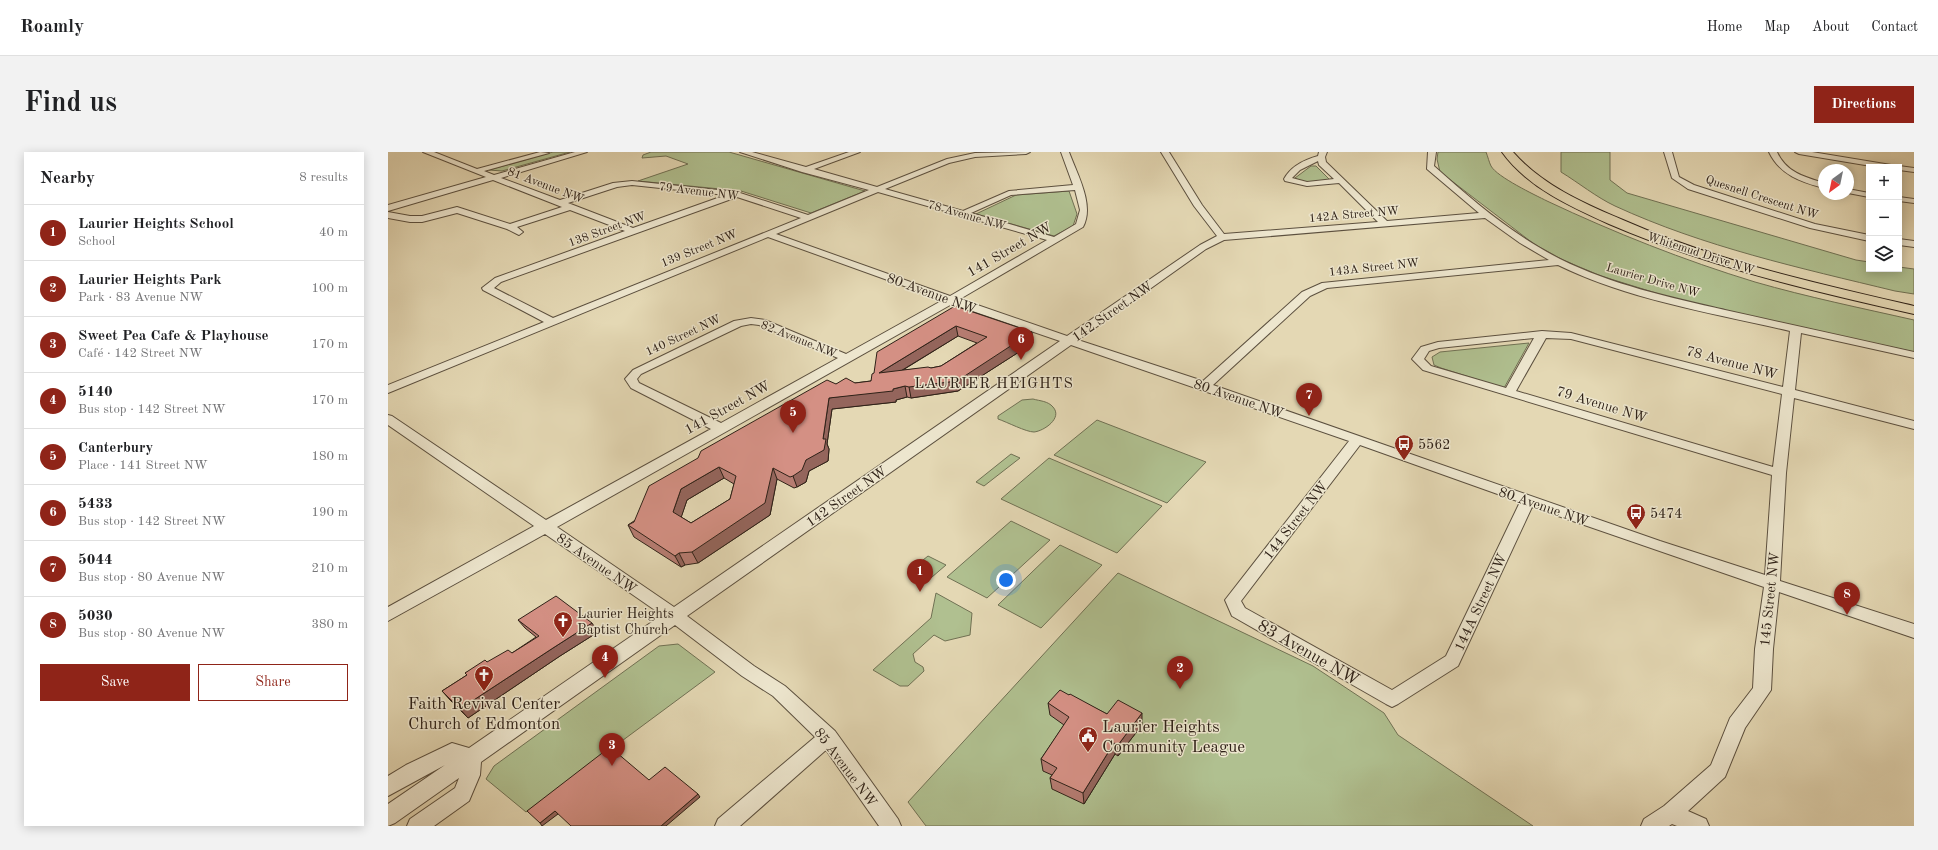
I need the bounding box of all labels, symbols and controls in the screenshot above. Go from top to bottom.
text: Roamly [20,18,84,37]
text: Home [1707,20,1742,34]
text: Map [1764,20,1790,34]
text: About [1812,20,1849,34]
text: Contact [1871,20,1918,34]
button: Directions [1814,86,1914,123]
text: Find us [24,90,117,118]
north arrow [1818,164,1854,200]
map controls [1866,164,1902,272]
button: + [1866,164,1902,200]
street label: 81 Avenue NW [506,166,586,206]
text: Nearby [40,170,95,187]
text: 8 results [299,171,348,184]
street label: Quesnell Crescent NW [1704,174,1820,222]
street label: 79 Avenue NW [658,181,740,203]
street label: 78 Avenue NW [926,199,1007,233]
button: − [1866,200,1902,236]
street label: 142A Street NW [1308,205,1400,225]
street label: 138 Street NW [567,210,648,250]
text: Laurier Heights School [78,217,234,232]
street label: 141 Street NW [965,220,1054,280]
text: 1 [49,226,57,239]
text: 40 m [319,226,348,239]
street label: 139 Street NW [659,228,740,270]
street label: Whitemud Drive NW [1646,231,1756,277]
text: School [78,235,115,248]
button: layers [1866,236,1902,272]
street label: 143A Street NW [1328,257,1420,279]
street label: Laurier Drive NW [1605,262,1701,300]
street label: 80 Avenue NW [885,271,978,317]
text: Laurier Heights Park [78,273,222,288]
street label: 142 Street NW [1070,279,1156,345]
text: 2 [49,282,57,295]
text: 100 m [311,282,348,295]
text: Park · 83 Avenue NW [78,291,203,304]
street label: 140 Street NW [644,313,723,359]
street label: 82 Avenue NW [759,319,839,361]
pin: 6 [1008,327,1034,360]
text: Sweet Pea Cafe & Playhouse [78,329,269,344]
text: 3 [49,338,57,351]
text: 170 m [311,338,348,351]
street label: 78 Avenue NW [1684,344,1779,382]
text: Café · 142 Street NW [78,347,203,360]
district label: LAURIER HEIGHTS [914,377,1074,392]
street label: 80 Avenue NW [1192,377,1286,421]
street label: 141 Street NW [683,379,772,437]
pin: 7 [1296,383,1322,416]
street label: 79 Avenue NW [1555,384,1649,425]
text: 5140 [78,385,113,400]
text: 4 [49,394,57,407]
text: 170 m [311,394,348,407]
pin: 5 [780,400,806,433]
text: Bus stop · 142 Street NW [78,403,226,416]
bus stop icon: 5562 [1393,433,1415,461]
place label: 5562 [1418,438,1450,452]
text: Canterbury [78,441,153,456]
text: 5 [49,450,57,463]
text: 180 m [311,450,348,463]
text: Place · 141 Street NW [78,459,208,472]
street label: 142 Street NW [804,464,890,530]
street label: 144 Street NW [1261,479,1331,562]
street label: 80 Avenue NW [1497,485,1591,529]
text: 5433 [78,497,113,512]
bus stop icon: 5474 [1625,502,1647,530]
text: 6 [49,506,57,519]
text: 190 m [311,506,348,519]
place label: 5474 [1650,507,1682,521]
text: Bus stop · 142 Street NW [78,515,226,528]
street label: 85 Avenue NW [554,531,639,597]
street label: 145 Street NW [1758,551,1782,647]
street label: 144A Street NW [1452,552,1510,653]
text: 5044 [78,553,113,568]
pin: 1 [907,559,933,592]
text: 7 [49,562,57,575]
text: 210 m [311,562,348,575]
your location [996,570,1016,590]
text: Bus stop · 80 Avenue NW [78,571,225,584]
pin: 8 [1834,582,1860,615]
place label: Laurier Heights Baptist Church [577,607,674,637]
text: 5030 [78,609,113,624]
church icon: Laurier Heights Baptist Church [552,610,574,638]
street label: 83 Avenue NW [1254,617,1362,689]
text: 8 [49,618,57,631]
text: 380 m [311,618,348,631]
text: Bus stop · 80 Avenue NW [78,627,225,640]
pin: 4 [592,645,618,678]
pin: 2 [1167,656,1193,689]
button: Save [40,664,190,701]
button: Share [198,664,348,701]
church icon: Faith Revival Center Church of Edmonton [473,664,495,692]
place label: Faith Revival Center Church of Edmonton [408,696,560,733]
place label: Laurier Heights Community League [1102,719,1245,756]
public building icon: Laurier Heights Community League [1077,725,1099,753]
street label: 85 Avenue NW [811,726,879,809]
pin: 3 [599,733,625,766]

